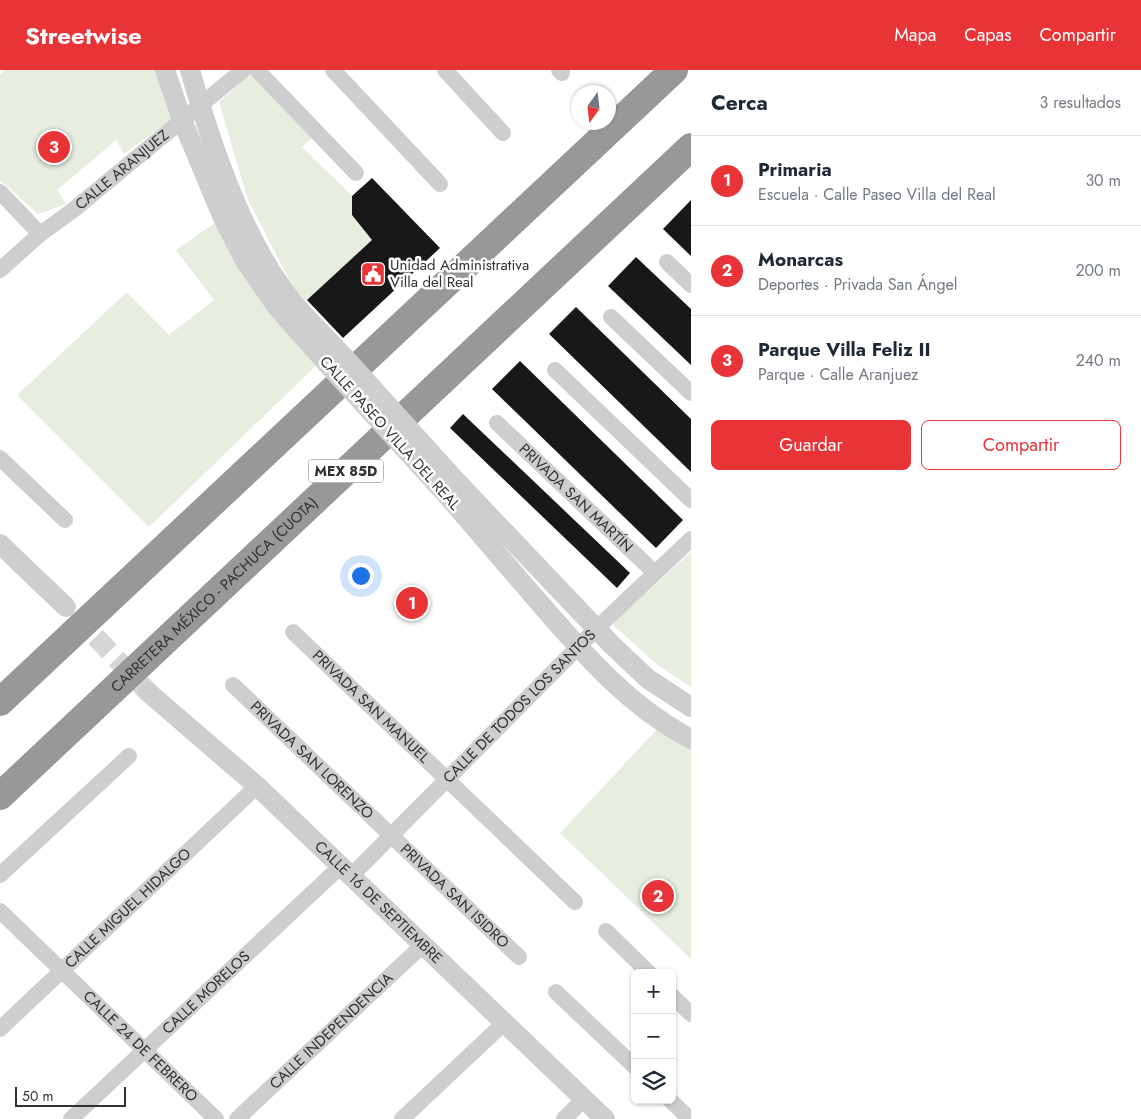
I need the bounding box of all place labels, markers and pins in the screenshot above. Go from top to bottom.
pin: 3 [38,128,70,166]
place label: Unidad Administrativa Villa del Real [390,254,529,293]
public building icon: Unidad Administrativa Villa del Real [360,261,386,287]
pin: 1 [396,584,428,622]
pin: 2 [642,877,674,915]

